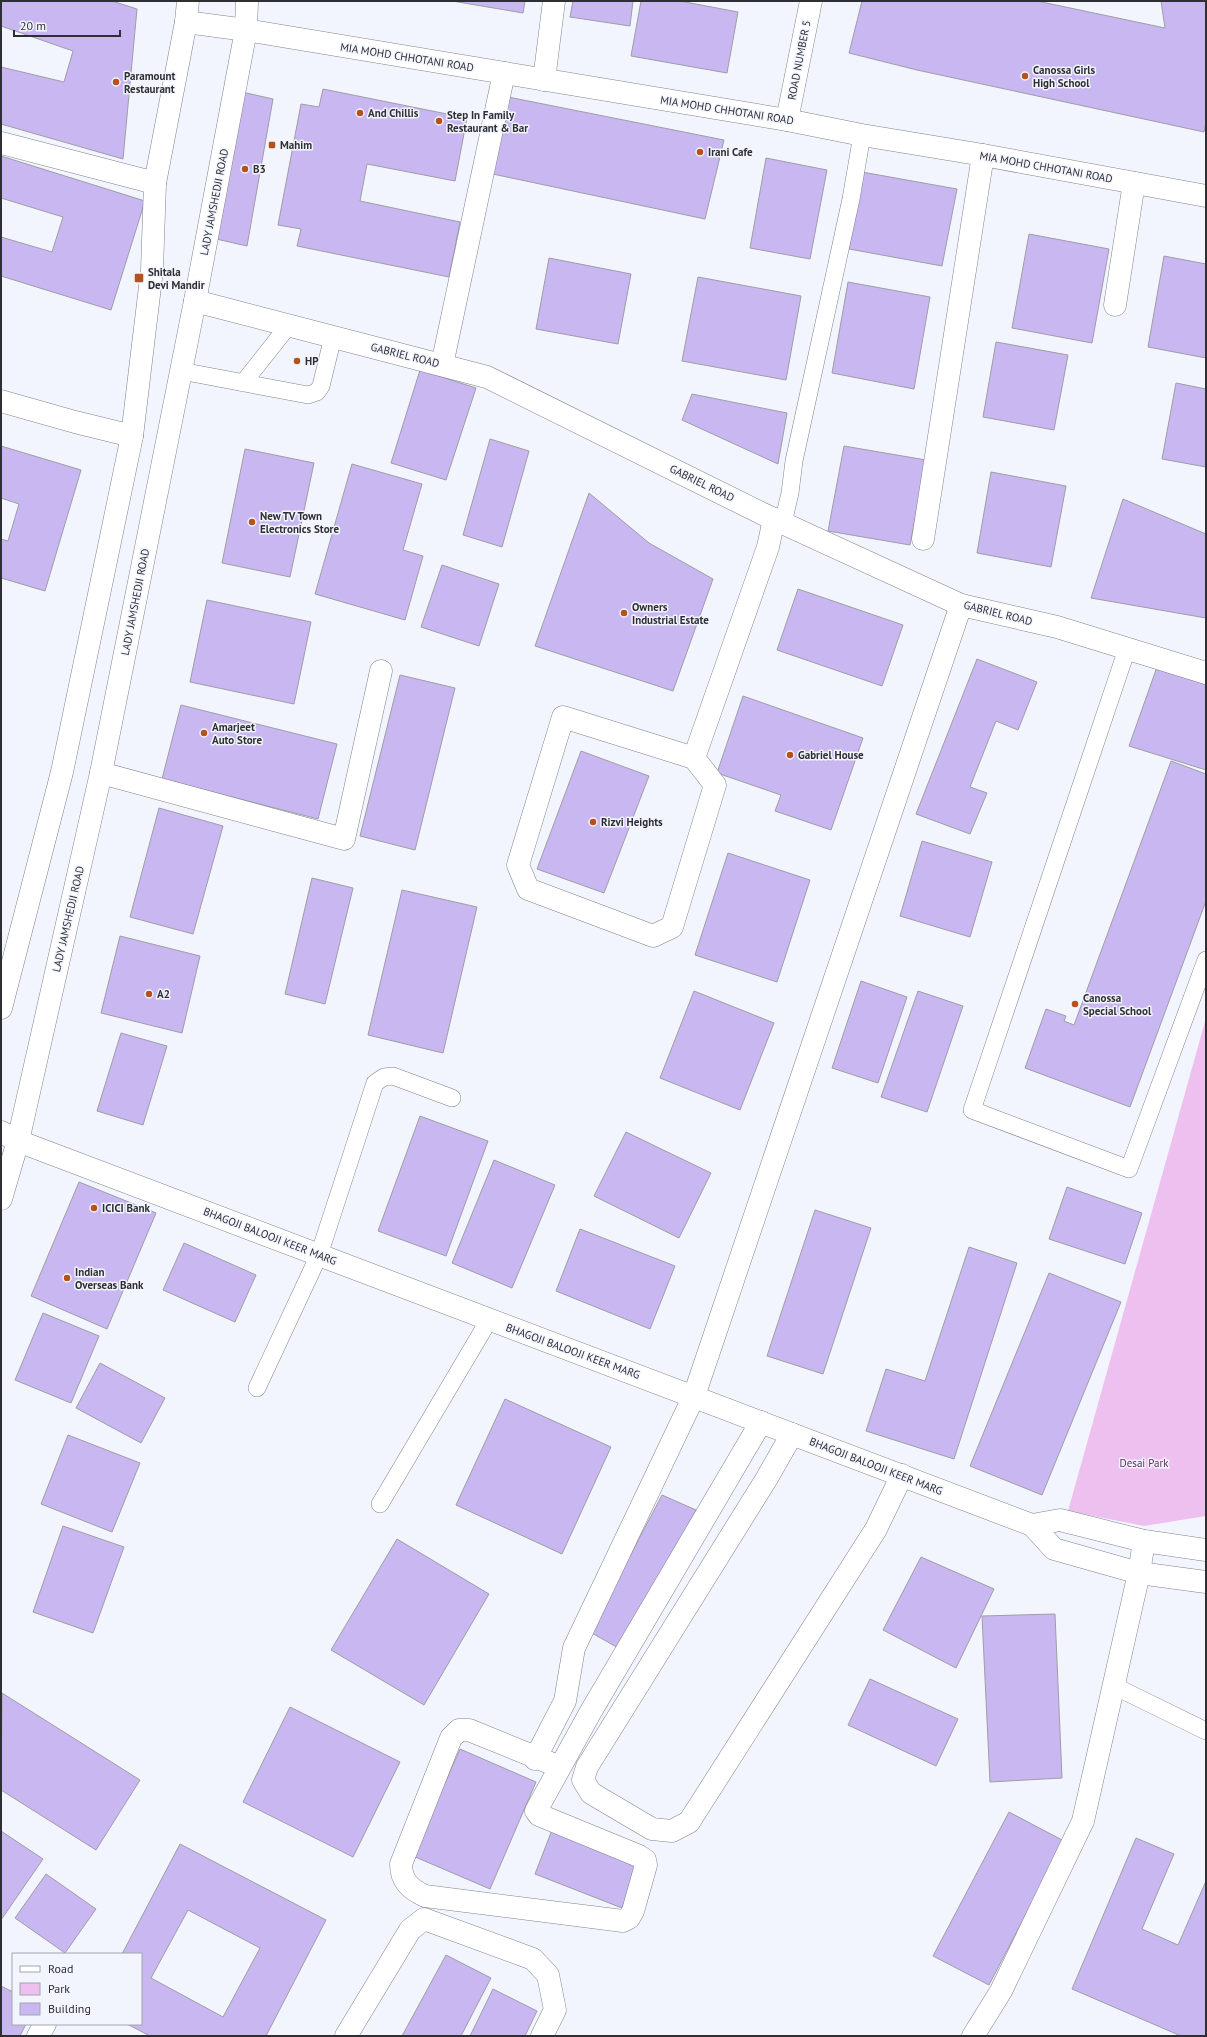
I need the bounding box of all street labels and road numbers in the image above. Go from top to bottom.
street label: ROAD NUMBER 5 [784,19,814,101]
street label: MIA MOHD CHHOTANI ROAD [339,40,475,74]
street label: MIA MOHD CHHOTANI ROAD [659,93,795,127]
street label: LADY JAMSHEDJI ROAD [197,147,231,257]
street label: MIA MOHD CHHOTANI ROAD [978,148,1114,186]
street label: GABRIEL ROAD [369,340,441,370]
street label: GABRIEL ROAD [667,461,737,505]
street label: LADY JAMSHEDJI ROAD [118,547,152,657]
street label: GABRIEL ROAD [962,598,1034,628]
street label: LADY JAMSHEDJI ROAD [49,864,87,974]
street label: BHAGOJI BALOOJI KEER MARG [201,1204,339,1268]
street label: BHAGOJI BALOOJI KEER MARG [504,1320,642,1382]
street label: BHAGOJI BALOOJI KEER MARG [807,1434,945,1498]

